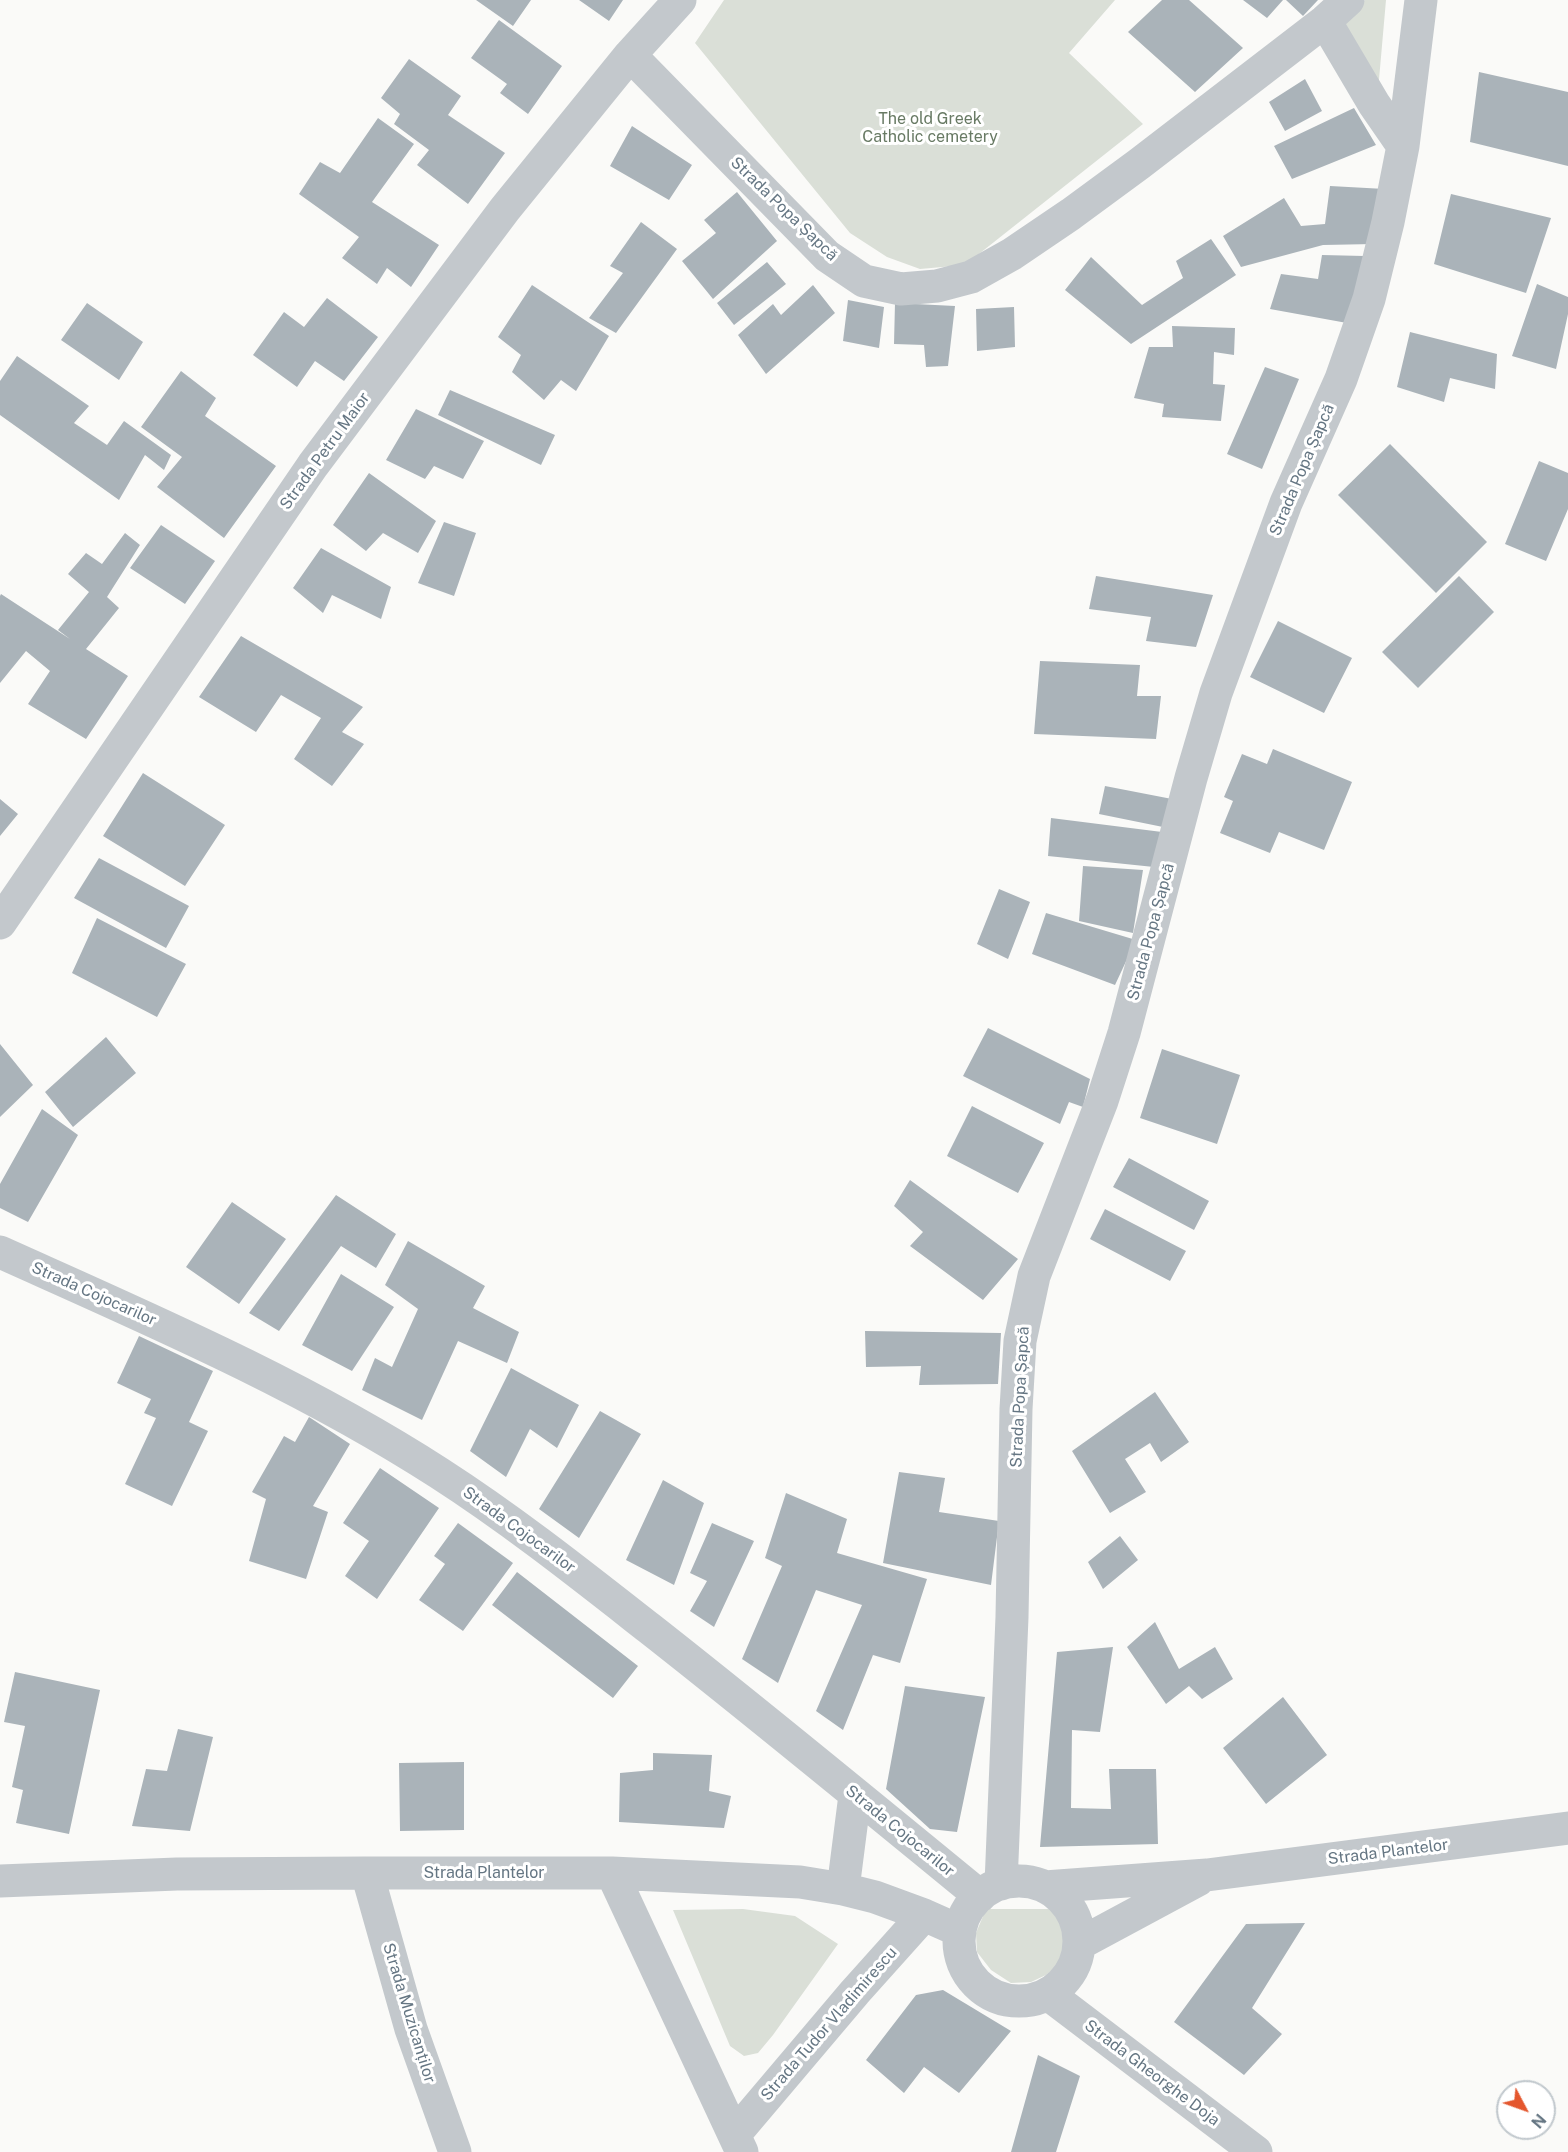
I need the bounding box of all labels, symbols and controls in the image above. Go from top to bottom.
park label: The old Greek Catholic cemetery [862,109,998,147]
street label: Strada Popa Șapcă [726,153,842,265]
street label: Strada Petru Maior [276,389,374,513]
street label: Strada Popa Șapcă [1266,401,1338,539]
street label: Strada Popa Șapcă [1123,861,1179,1003]
street label: Strada Cojocarilor [29,1258,159,1330]
street label: Strada Popa Șapcă [1007,1326,1033,1468]
street label: Strada Cojocarilor [459,1483,579,1577]
street label: Strada Cojocarilor [842,1781,958,1881]
street label: Strada Plantelor [1327,1835,1449,1869]
street label: Strada Plantelor [423,1863,545,1883]
street label: Strada Muzicanților [379,1941,439,2085]
street label: Strada Tudor Vladimirescu [757,1943,901,2105]
street label: Strada Gheorghe Doja [1081,2016,1223,2130]
north arrow [1496,2080,1556,2140]
text: N [1527,2110,1550,2132]

